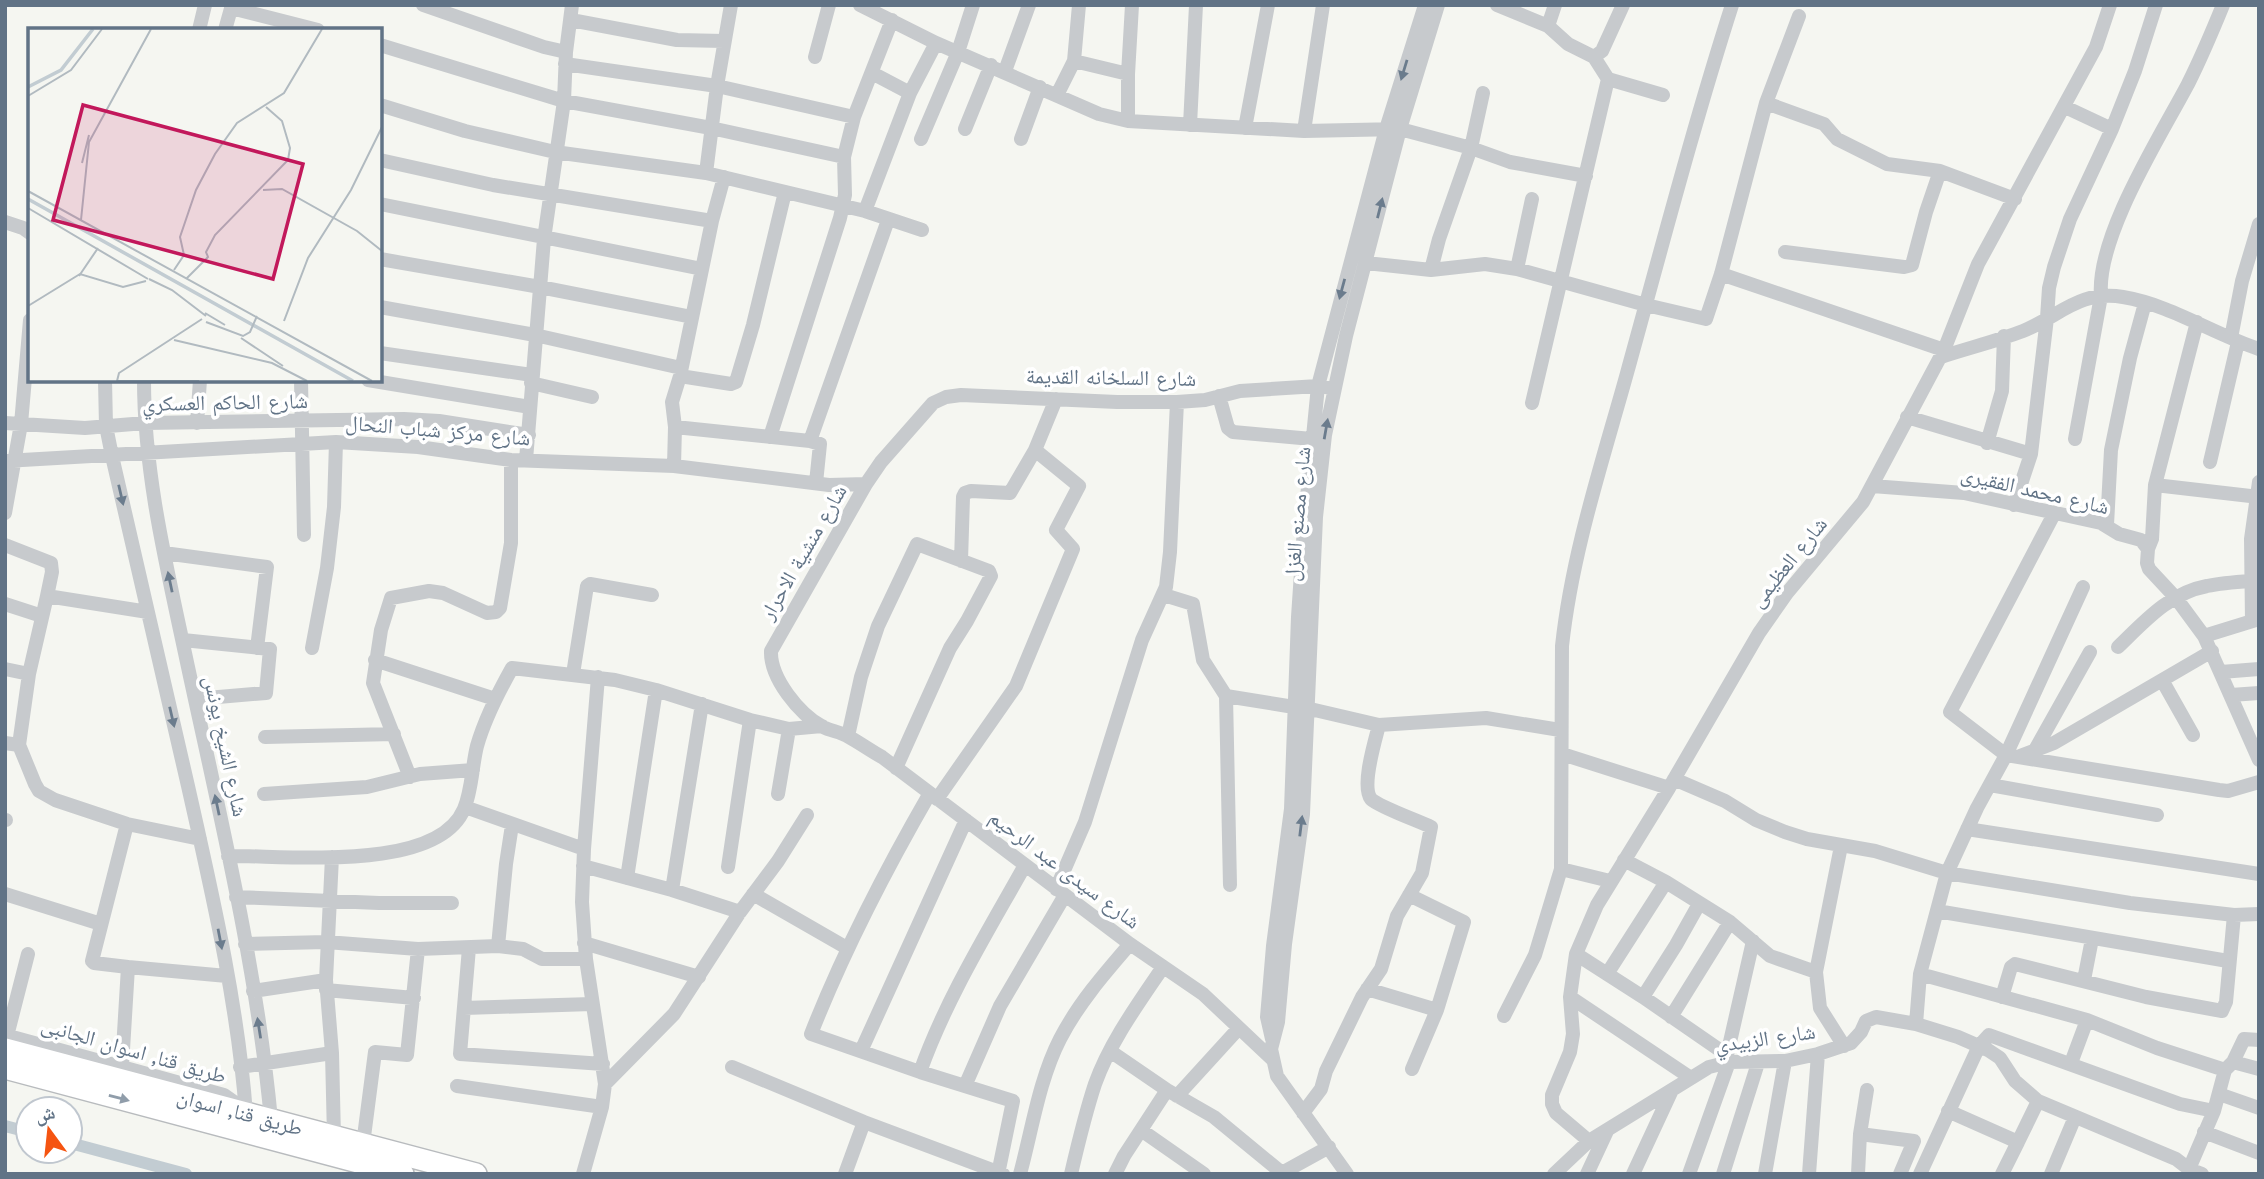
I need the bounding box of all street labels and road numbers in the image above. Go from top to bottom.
street label: شارع السلخانه القديمة [1026,363,1196,392]
street label: شارع الحاكم العسكري [142,388,308,420]
street label: شارع مركز شباب النحال [344,409,531,452]
street label: شارع مصنع الغزل [1279,445,1316,583]
street label: شارع محمد الفقيرى [1958,461,2111,520]
street label: شارع منشية الاحرار [754,480,853,625]
street label: شارع العظيمى [1744,512,1833,613]
street label: شارع الشيخ يونس [198,673,253,819]
street label: شارع سيدى عبد الرحيم [983,804,1145,935]
street label: طريق قنا, اسوان الجانبى [38,1012,229,1089]
street label: شارع الزبيدي [1713,1019,1817,1062]
street label: طريق قنا, اسوان [174,1083,306,1142]

